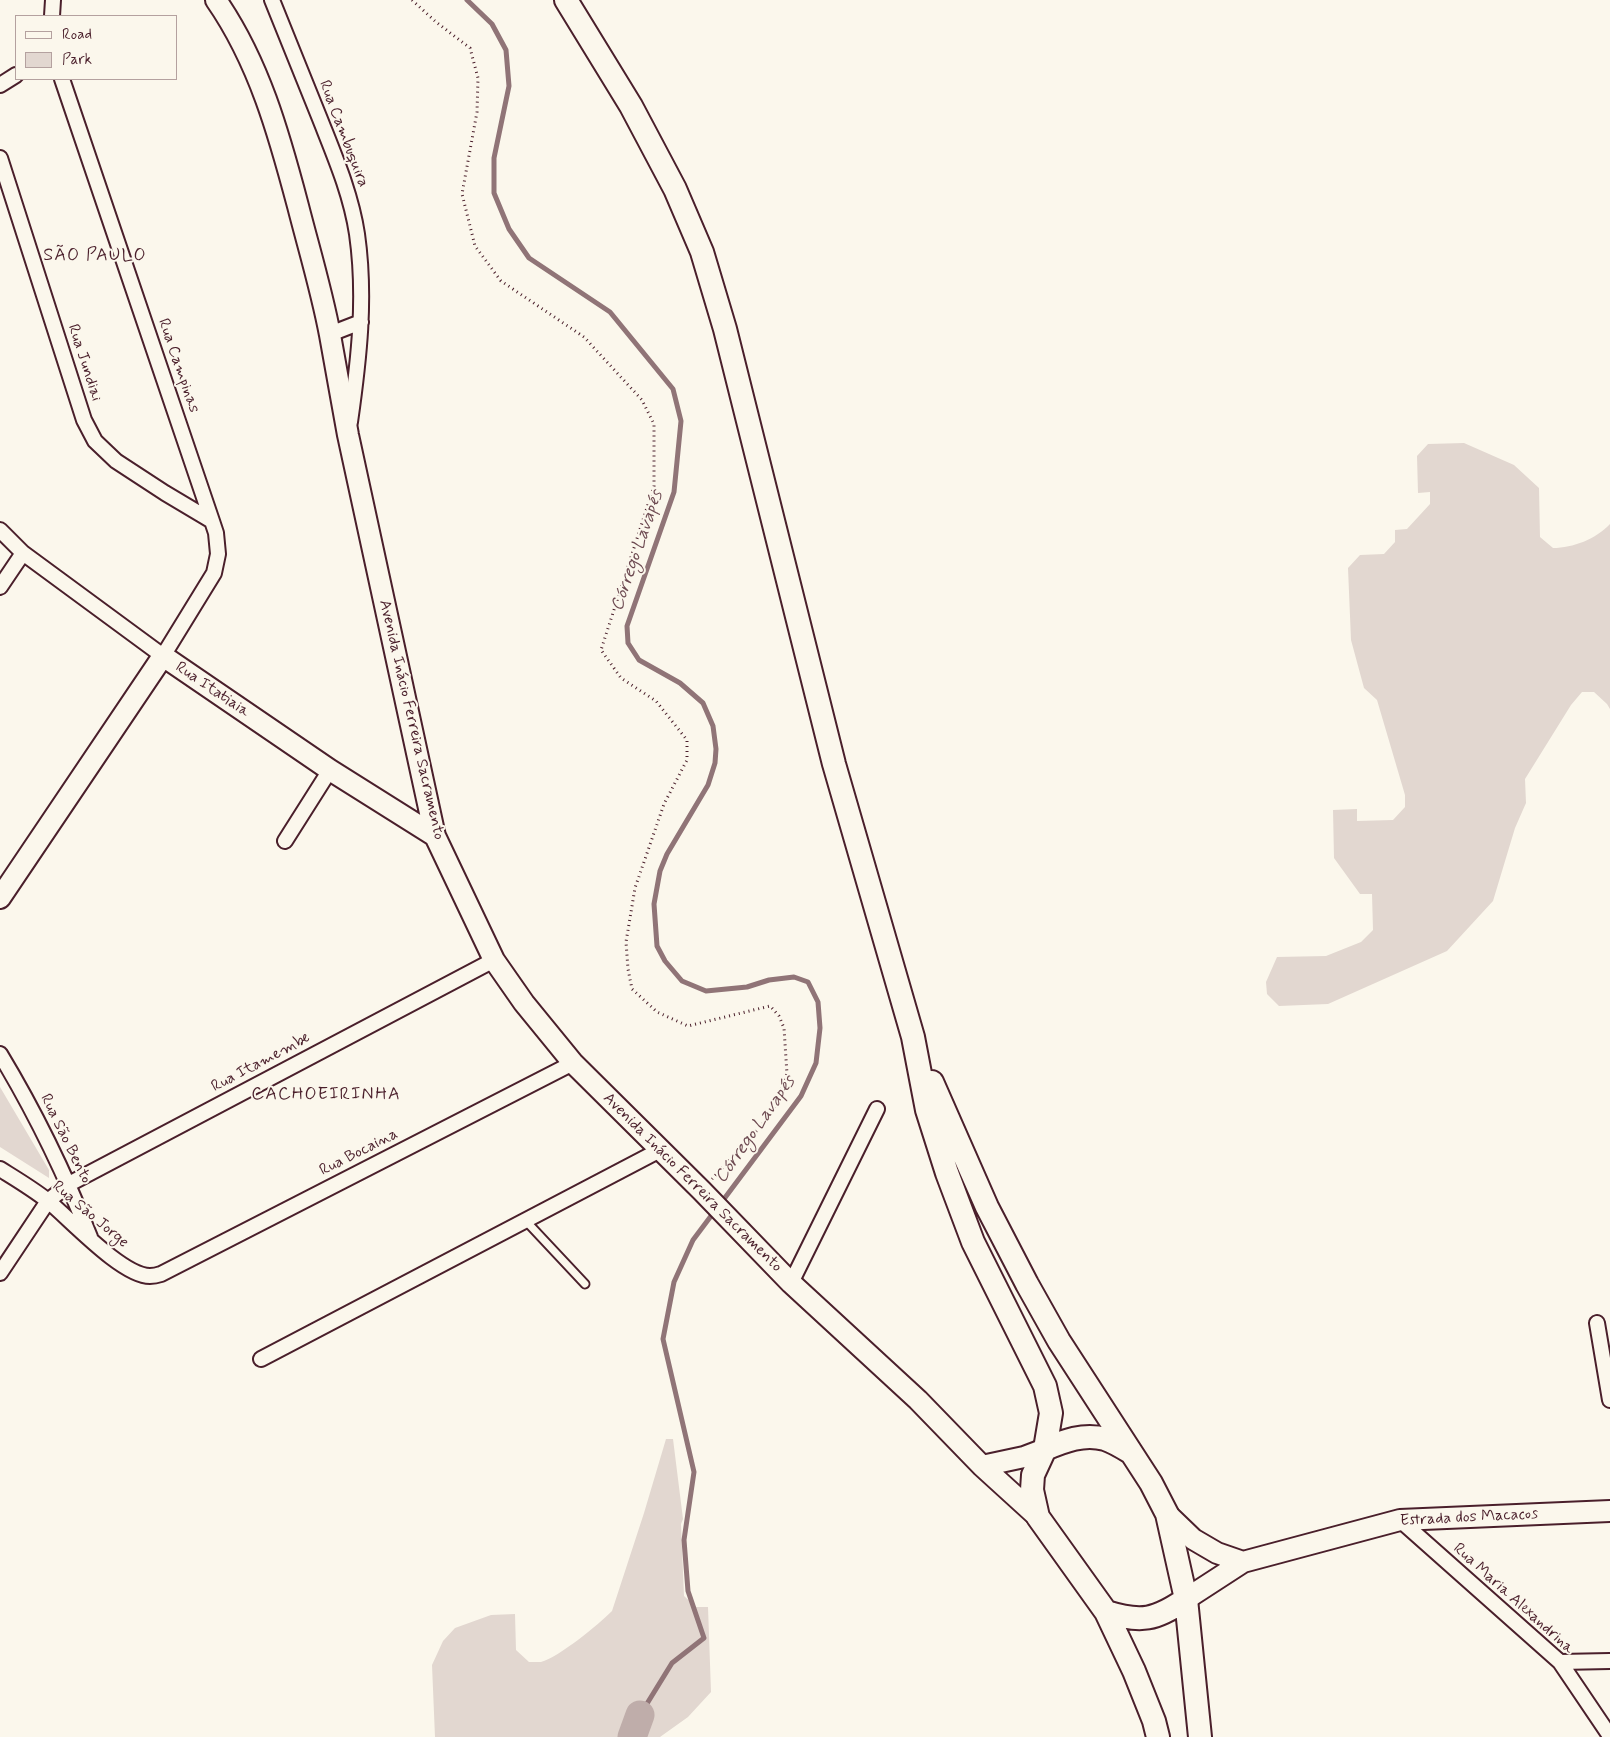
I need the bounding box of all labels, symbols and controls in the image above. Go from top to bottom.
legend [15,15,178,80]
text: Road [62,25,92,45]
text: Park [62,50,92,70]
street label: Rua Cambuquira [314,78,372,190]
district label: SÃO PAULO [44,245,146,267]
street label: Rua Campinas [153,316,203,416]
street label: Rua Jundiai [63,322,105,404]
water label: Córrego Lavapés [607,488,669,614]
street label: Avenida Inácio Ferreira Sacramento [374,598,448,842]
street label: Rua Itatiaia [171,658,253,722]
street label: Rua Itamembe [208,1029,314,1097]
water label: Córrego Lavapés [711,1072,801,1188]
district label: CACHOEIRINHA [251,1084,401,1106]
street label: Avenida Inácio Ferreira Sacramento [598,1089,786,1277]
street label: Rua São Bento [35,1091,95,1187]
street label: Rua Bocaina [317,1125,401,1181]
street label: Rua São Jorge [48,1177,132,1253]
street label: Estrada dos Macacos [1400,1505,1538,1531]
street label: Rua Maria Alexandrina [1449,1540,1577,1658]

